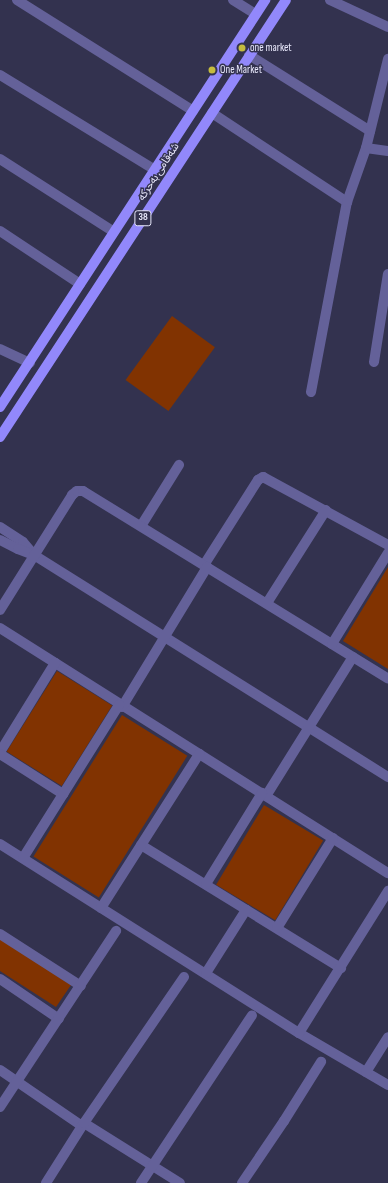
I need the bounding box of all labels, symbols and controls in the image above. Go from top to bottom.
place label: one market [250,41,292,55]
marker: one market [237,43,247,53]
place label: One Market [220,63,262,77]
marker: One Market [207,65,217,75]
street label: شەقامی بەحرکە [135,141,183,203]
road number: 38 [134,210,152,226]

